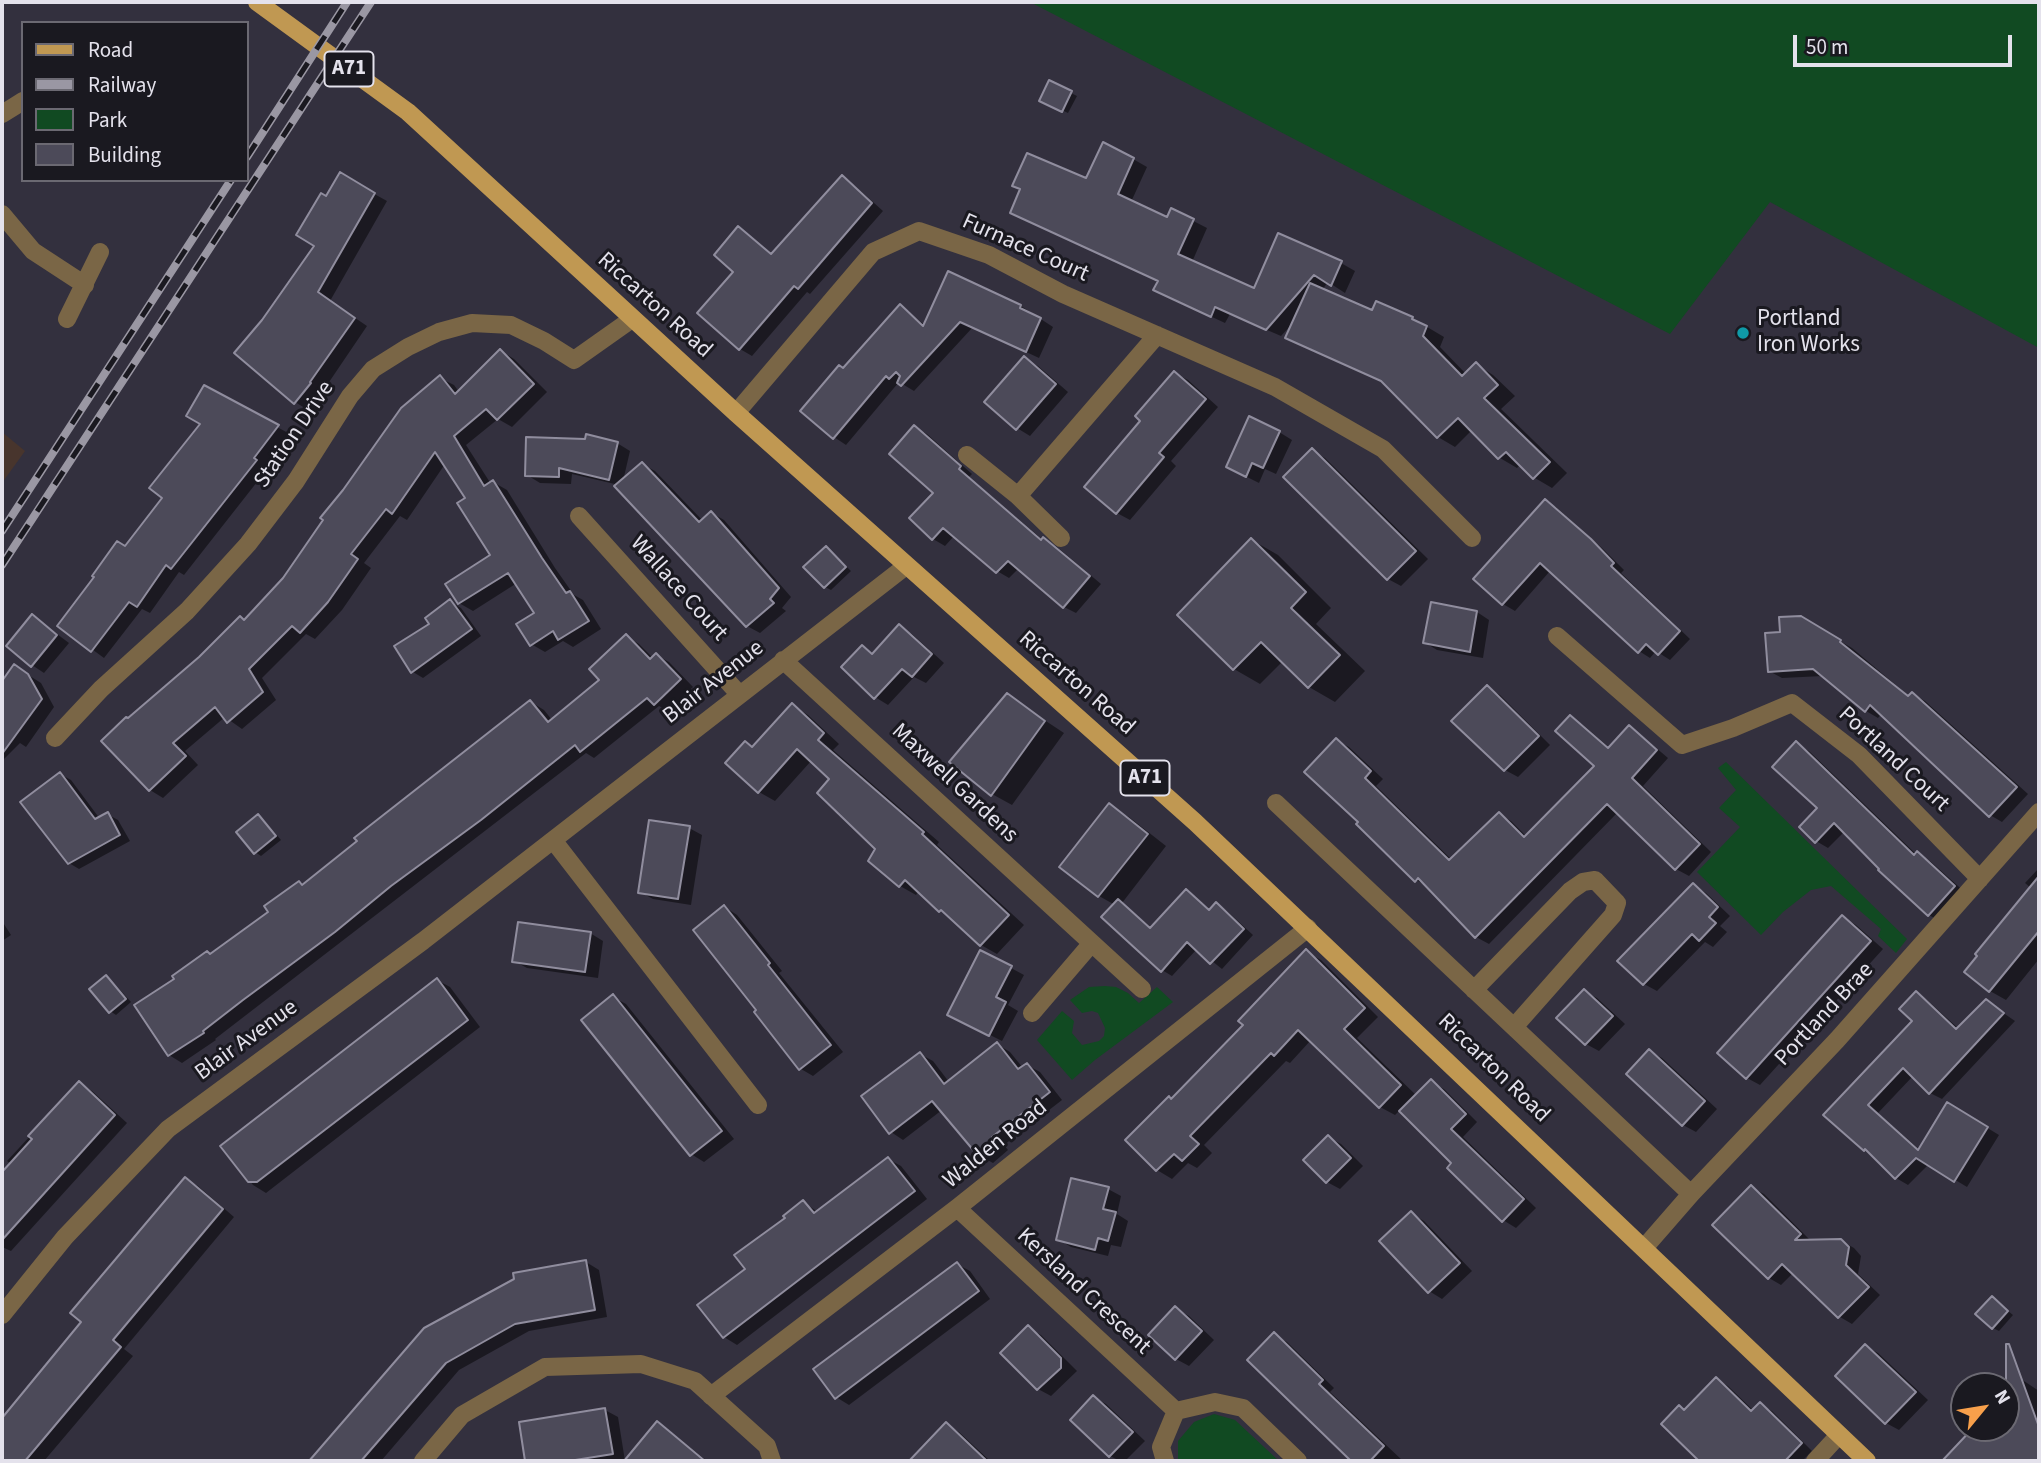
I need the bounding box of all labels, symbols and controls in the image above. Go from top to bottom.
legend [21,21,248,182]
scale bar [1796,21,2015,65]
text: 50 m [1806,32,1848,62]
text: Road [88,35,133,65]
road number: A71 [324,52,374,86]
text: Railway [88,70,156,100]
text: Park [88,105,127,135]
text: Building [88,140,161,170]
street label: Furnace Court [957,209,1093,289]
street label: Riccarton Road [591,247,717,365]
place label: Portland Iron Works [1757,306,1860,360]
marker: Portland Iron Works [1735,325,1751,341]
street label: Station Drive [249,376,341,494]
street label: Wallace Court [623,531,733,647]
street label: Riccarton Road [1012,626,1140,742]
street label: Blair Avenue [658,635,770,731]
street label: Portland Court [1832,701,1954,819]
street label: Maxwell Gardens [885,718,1023,850]
road number: A71 [1120,760,1170,796]
street label: Portland Brae [1770,957,1880,1073]
street label: Blair Avenue [190,995,304,1087]
street label: Riccarton Road [1431,1009,1555,1129]
street label: Walden Road [938,1095,1054,1195]
street label: Kersland Crescent [1010,1223,1156,1361]
north arrow [1950,1372,2020,1442]
text: N [1987,1385,2017,1409]

